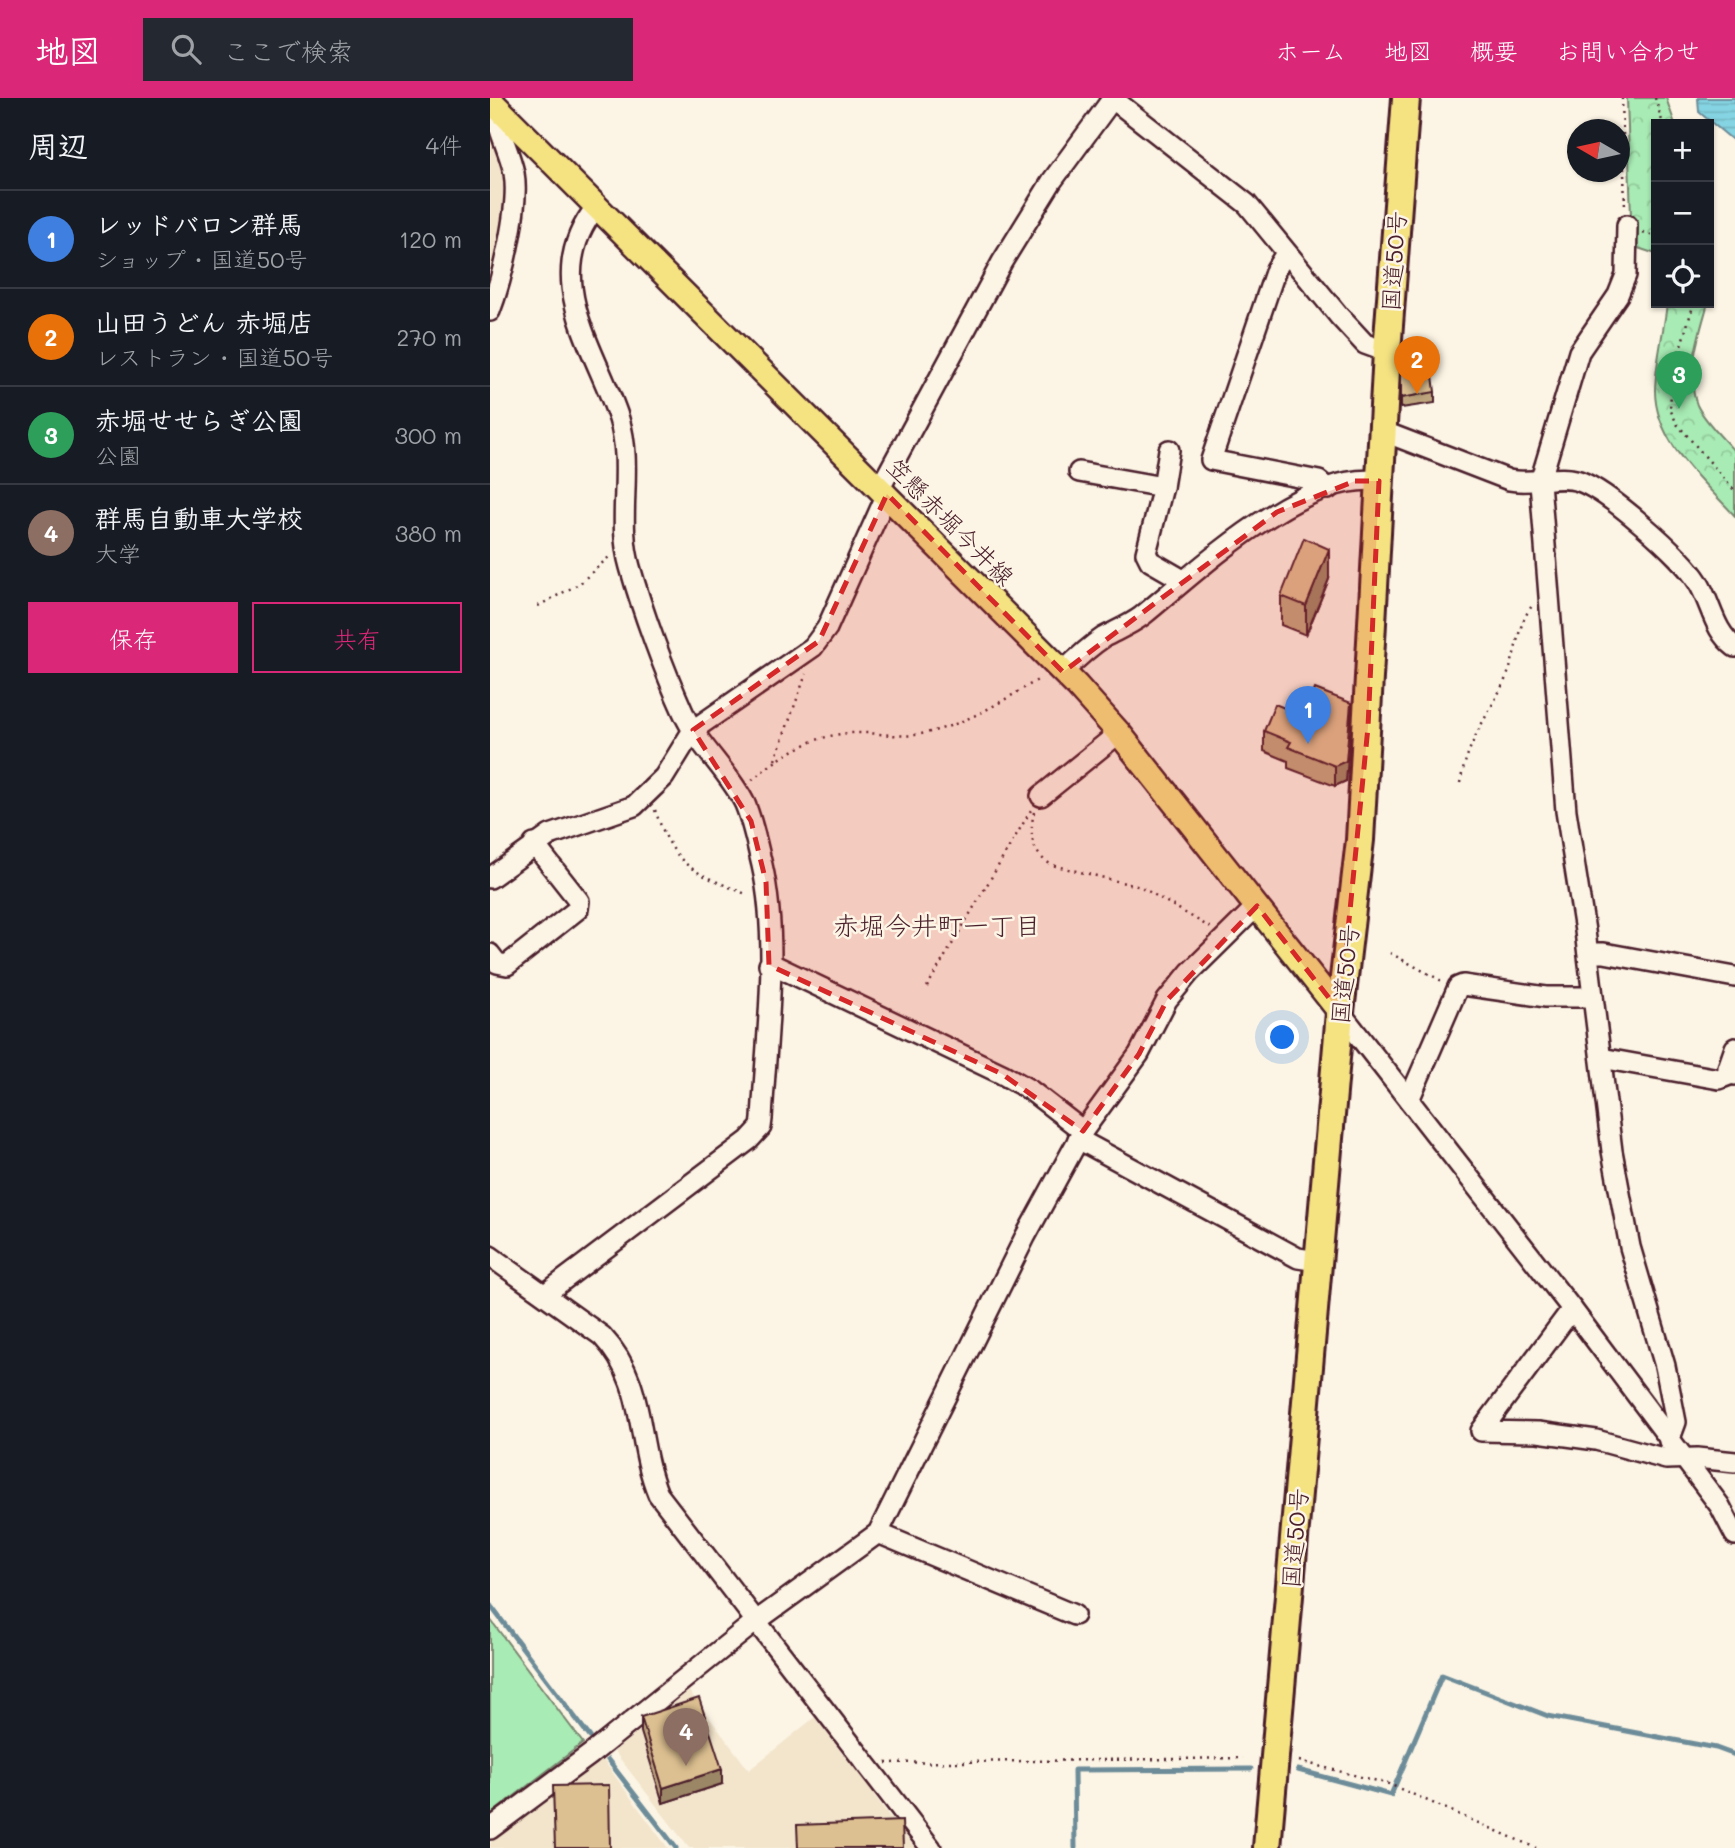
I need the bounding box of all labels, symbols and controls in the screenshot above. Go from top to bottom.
search box [143,18,633,81]
text: 地図 [35,28,101,71]
icon: search [167,30,205,68]
text: ここで検索 [223,34,353,68]
text: ホーム [1275,35,1346,66]
text: 地図 [1384,35,1432,66]
text: 概要 [1470,35,1518,66]
text: お問い合わせ [1556,35,1700,66]
north arrow [1567,119,1630,182]
map controls [1651,119,1714,308]
button: + [1651,119,1714,182]
text: 周辺 [28,125,88,165]
text: 4件 [425,130,462,160]
button: − [1651,182,1714,245]
text: レッドバロン群馬 [95,207,303,241]
street label: 国道50号 [1374,210,1412,312]
text: 1 [46,224,56,254]
text: 120 m [399,224,462,254]
text: ショップ · 国道50号 [95,244,307,274]
button: locate [1651,245,1714,308]
text: 山田うどん 赤堀店 [95,305,313,339]
text: 2 [45,322,57,352]
text: 270 m [397,322,462,352]
pin: 2 [1394,336,1440,394]
text: レストラン · 国道50号 [95,342,333,372]
pin: 3 [1656,351,1702,409]
text: 赤堀せせらぎ公園 [95,403,303,437]
text: 3 [44,420,58,450]
text: 300 m [394,420,462,450]
text: 公園 [95,440,141,470]
street label: 笠懸赤堀今井線 [881,451,1021,591]
text: 群馬自動車大学校 [95,501,303,535]
text: 4 [44,518,58,548]
text: 380 m [395,518,462,548]
text: 大学 [95,538,141,568]
button: 保存 [28,602,238,673]
button: 共有 [252,602,462,673]
pin: 1 [1285,686,1331,744]
district label: 赤堀今井町一丁目 [833,908,1041,942]
street label: 国道50号 [1323,922,1365,1026]
your location [1265,1020,1299,1054]
street label: 国道50号 [1274,1486,1314,1590]
pin: 4 [663,1708,709,1766]

